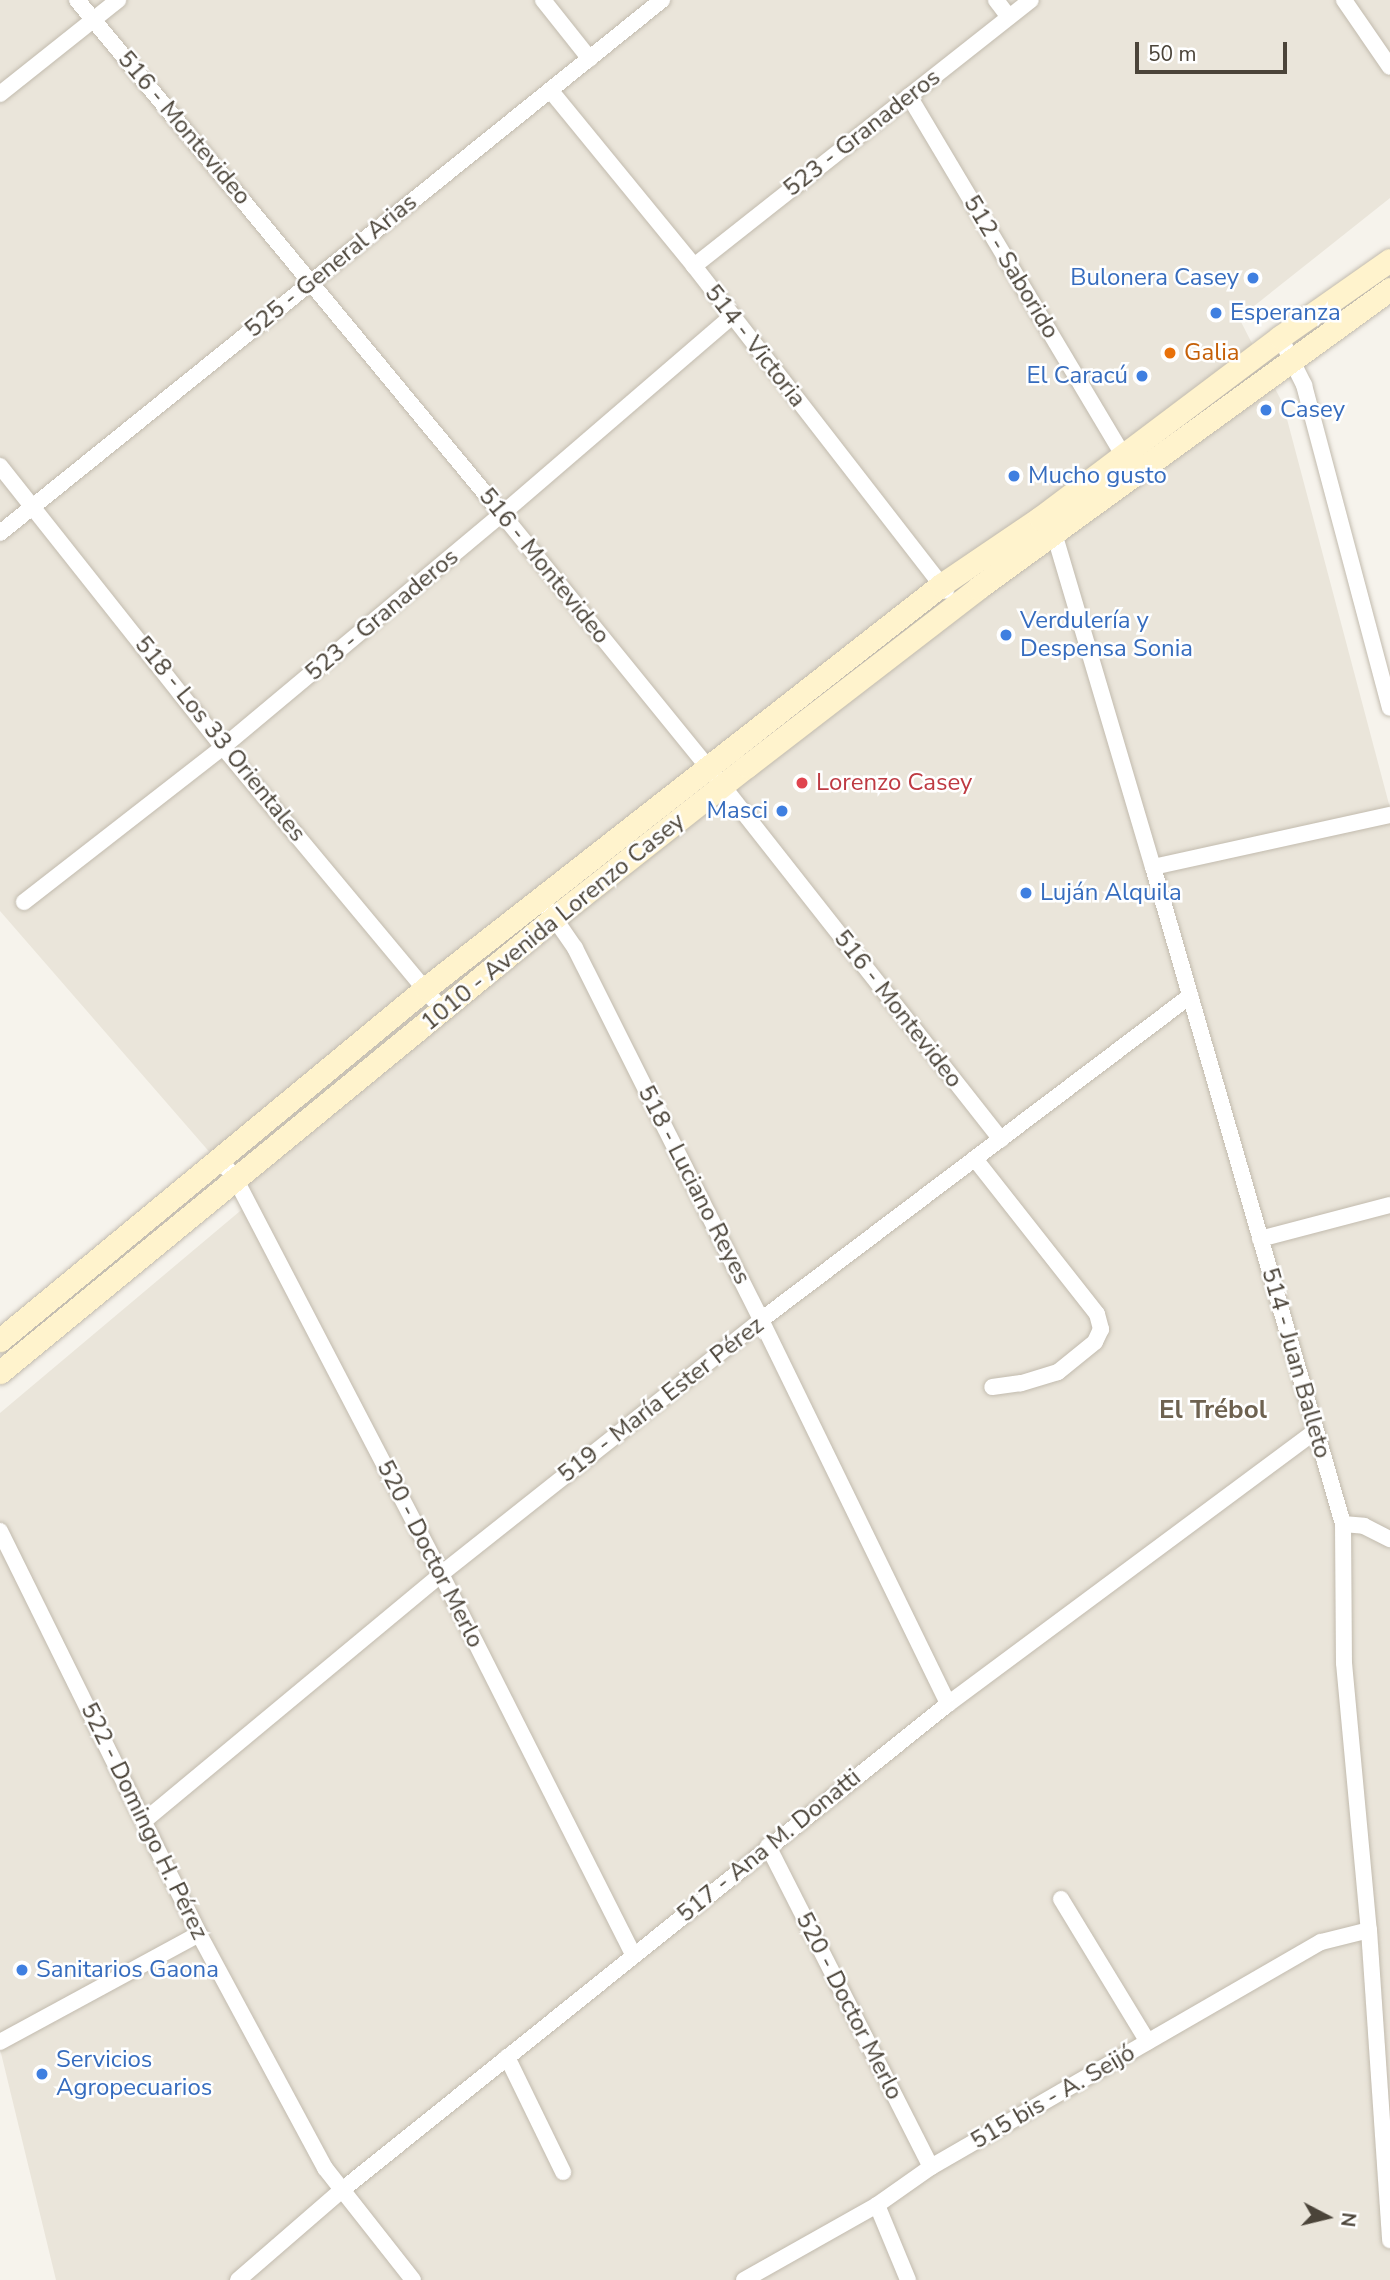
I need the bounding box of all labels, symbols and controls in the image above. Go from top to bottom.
scale bar [1138,28,1290,72]
text: 50 m [1148,40,1197,68]
street label: 516 - Montevideo [111,45,257,211]
street label: 523 - Granaderos [778,63,946,203]
street label: 525 - General Arias [239,188,423,344]
street label: 512 - Saborido [957,190,1065,344]
place label: Bulonera Casey [1070,264,1239,292]
marker: Bulonera Casey [1245,270,1261,286]
street label: 514 - Victoria [698,279,812,413]
place label: Esperanza [1230,299,1341,327]
marker: Esperanza [1208,305,1224,321]
place label: Galia [1184,339,1240,367]
marker: Galia [1162,345,1178,361]
place label: El Caracú [1026,362,1128,390]
marker: El Caracú [1134,368,1150,384]
place label: Casey [1280,396,1345,424]
marker: Casey [1258,402,1274,418]
place label: Mucho gusto [1028,462,1167,490]
marker: Mucho gusto [1006,468,1022,484]
street label: 516 - Montevideo [472,482,616,650]
street label: 523 - Granaderos [300,543,464,687]
place label: Verdulería y Despensa Sonia [1020,607,1193,663]
marker: Verdulería y Despensa Sonia [998,627,1014,643]
street label: 518 - Los 33 Orientales [128,630,312,848]
place label: Lorenzo Casey [816,769,972,797]
marker: Lorenzo Casey [794,775,810,791]
place label: Masci [707,797,768,825]
marker: Masci [774,803,790,819]
street label: 1010 - Avenida Lorenzo Casey [416,807,690,1037]
place label: Luján Alquila [1040,879,1182,907]
marker: Luján Alquila [1018,885,1034,901]
street label: 516 - Montevideo [828,924,968,1094]
street label: 518 - Luciano Reyes [631,1081,757,1289]
street label: 514 - Juan Balleto [1255,1264,1337,1462]
street label: 519 - María Ester Pérez [553,1311,769,1489]
district label: El Trébol [1159,1394,1267,1426]
street label: 520 - Doctor Merlo [370,1455,490,1653]
street label: 522 - Domingo H. Pérez [74,1698,214,1944]
street label: 517 - Ana M. Donatti [672,1763,866,1929]
street label: 520 - Doctor Merlo [789,1907,909,2105]
place label: Sanitarios Gaona [36,1956,219,1984]
marker: Sanitarios Gaona [14,1962,30,1978]
street label: 515 bis - A. Seijó [966,2038,1140,2156]
place label: Servicios Agropecuarios [56,2046,212,2102]
marker: Servicios Agropecuarios [34,2066,50,2082]
north arrow [1292,2182,1362,2252]
text: N [1334,2211,1362,2228]

